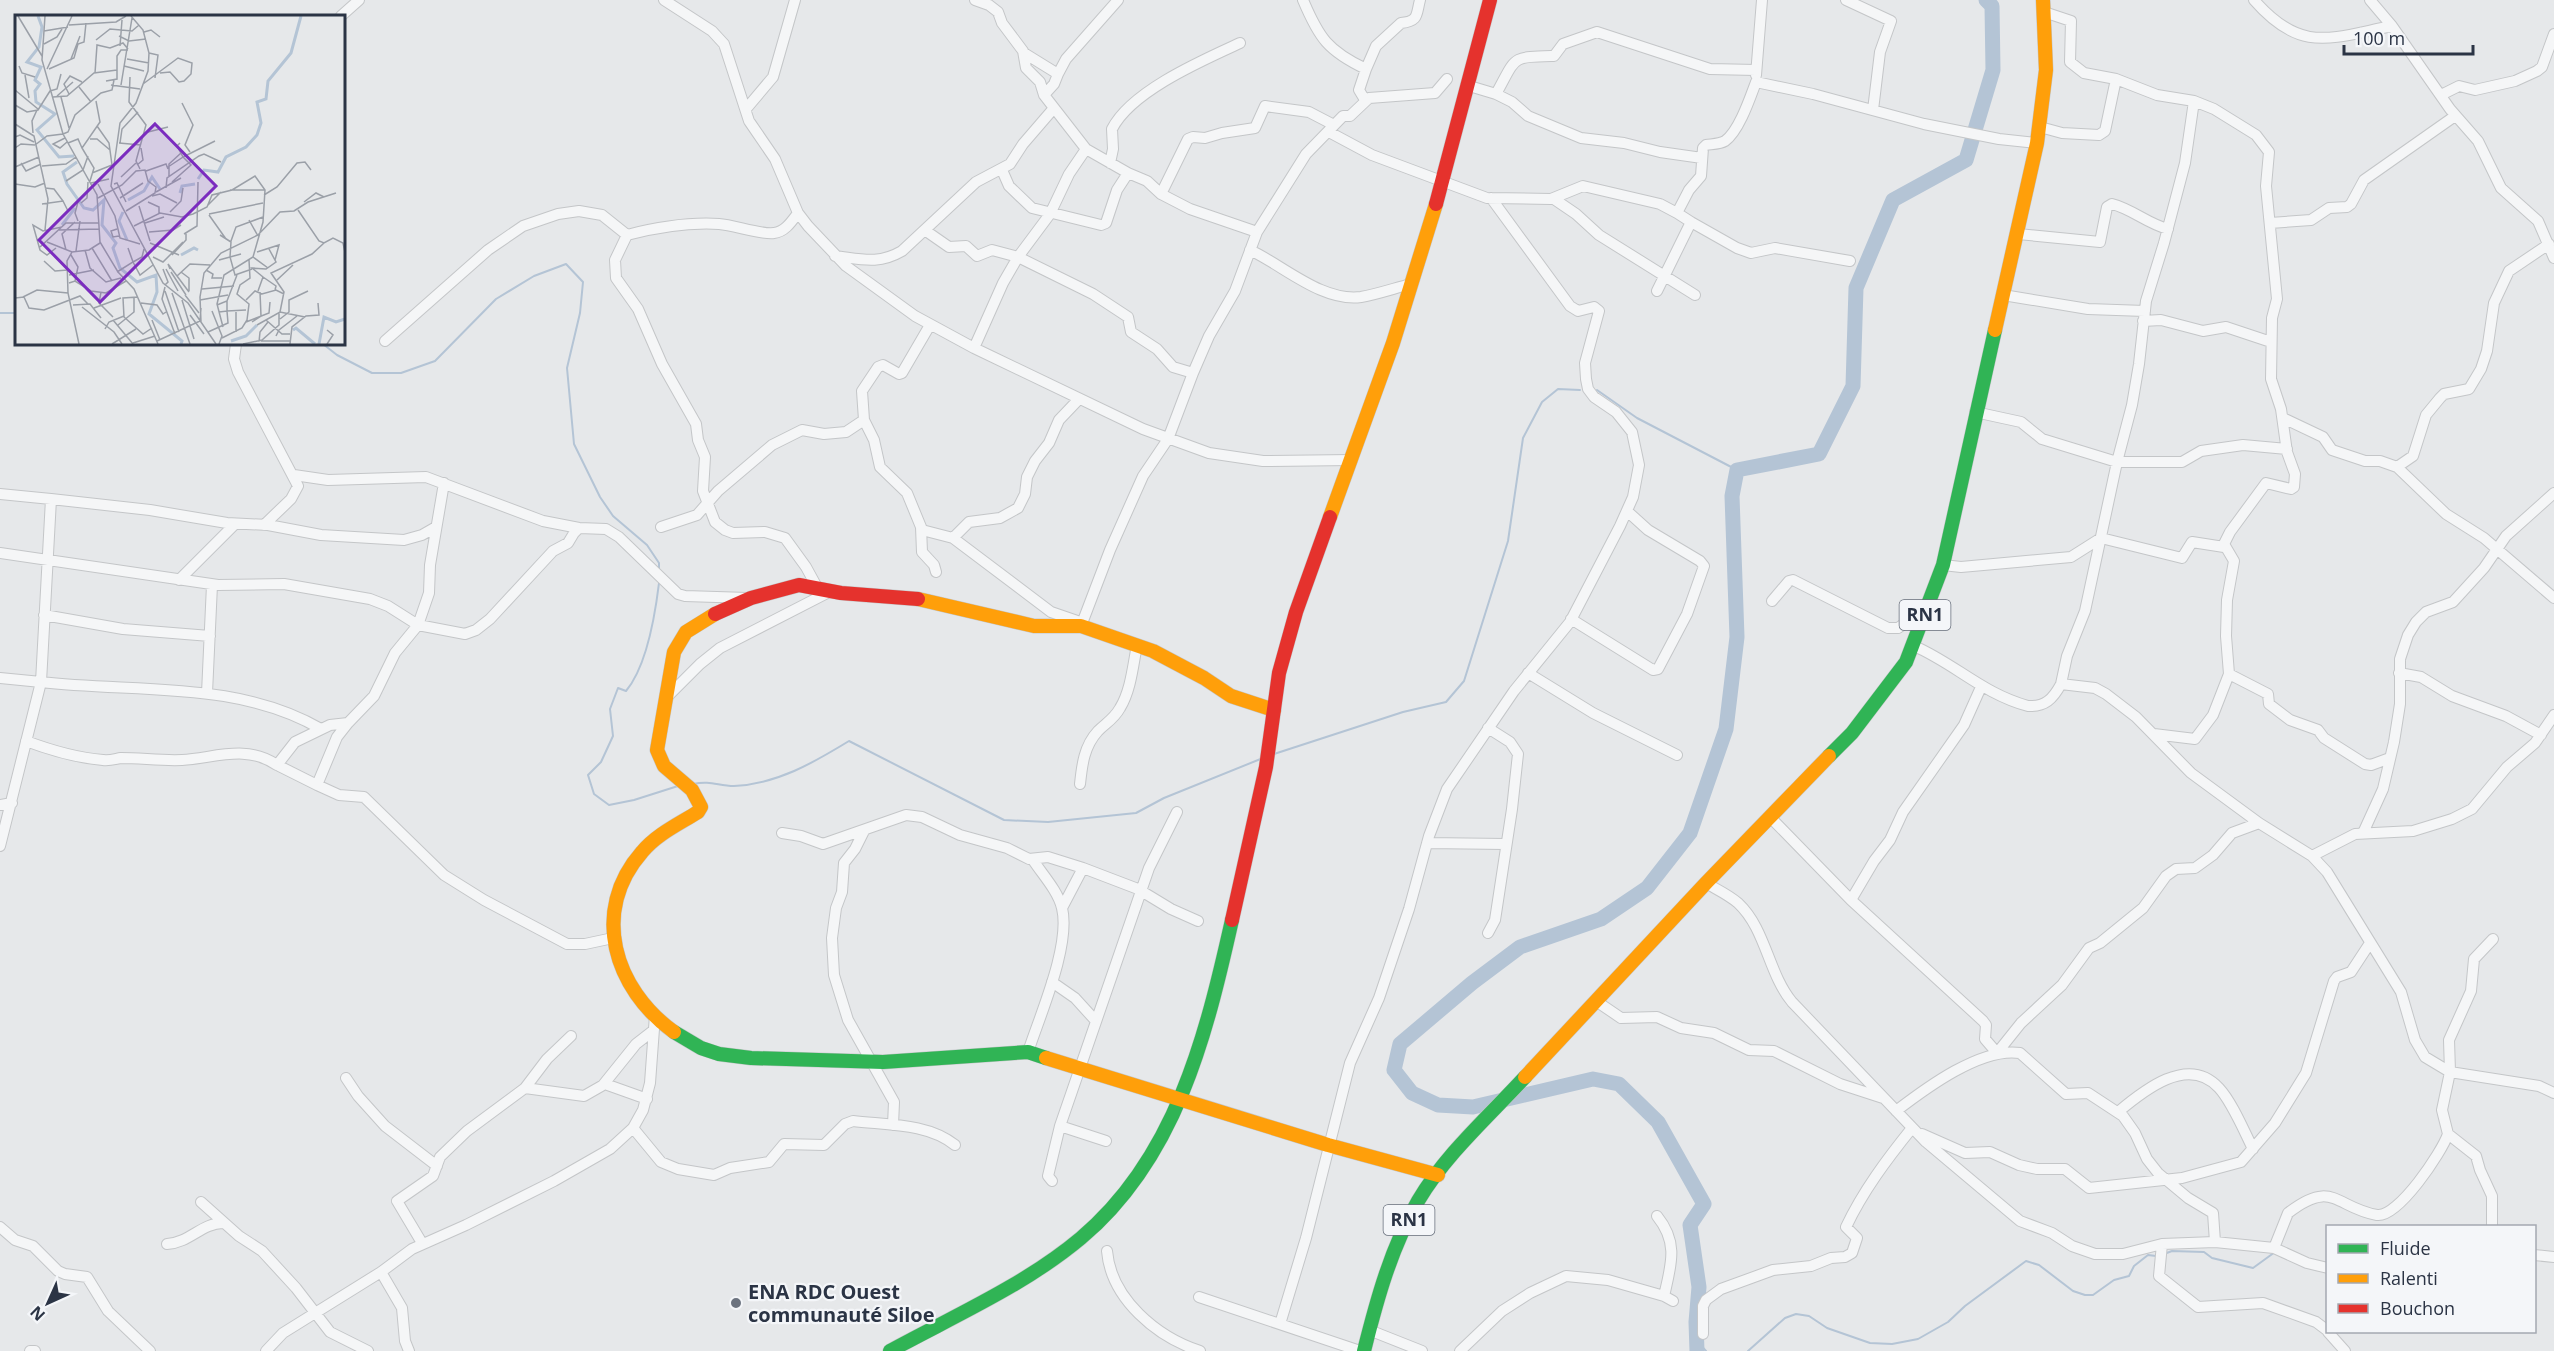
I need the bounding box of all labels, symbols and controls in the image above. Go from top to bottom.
inset map [15,15,345,345]
scale bar [2344,18,2473,56]
text: 100 m [2353,26,2405,50]
road number: RN1 [1900,600,1950,630]
road number: RN1 [1384,1205,1434,1235]
legend [2326,1225,2536,1333]
text: Fluide [2380,1236,2431,1260]
text: Ralenti [2380,1266,2438,1290]
north arrow [18,1273,78,1333]
place label: ENA RDC Ouest communauté Siloe [748,1278,935,1328]
marker: ENA RDC Ouest communauté Siloe [729,1296,743,1310]
text: Bouchon [2380,1296,2455,1320]
text: N [25,1301,50,1326]

